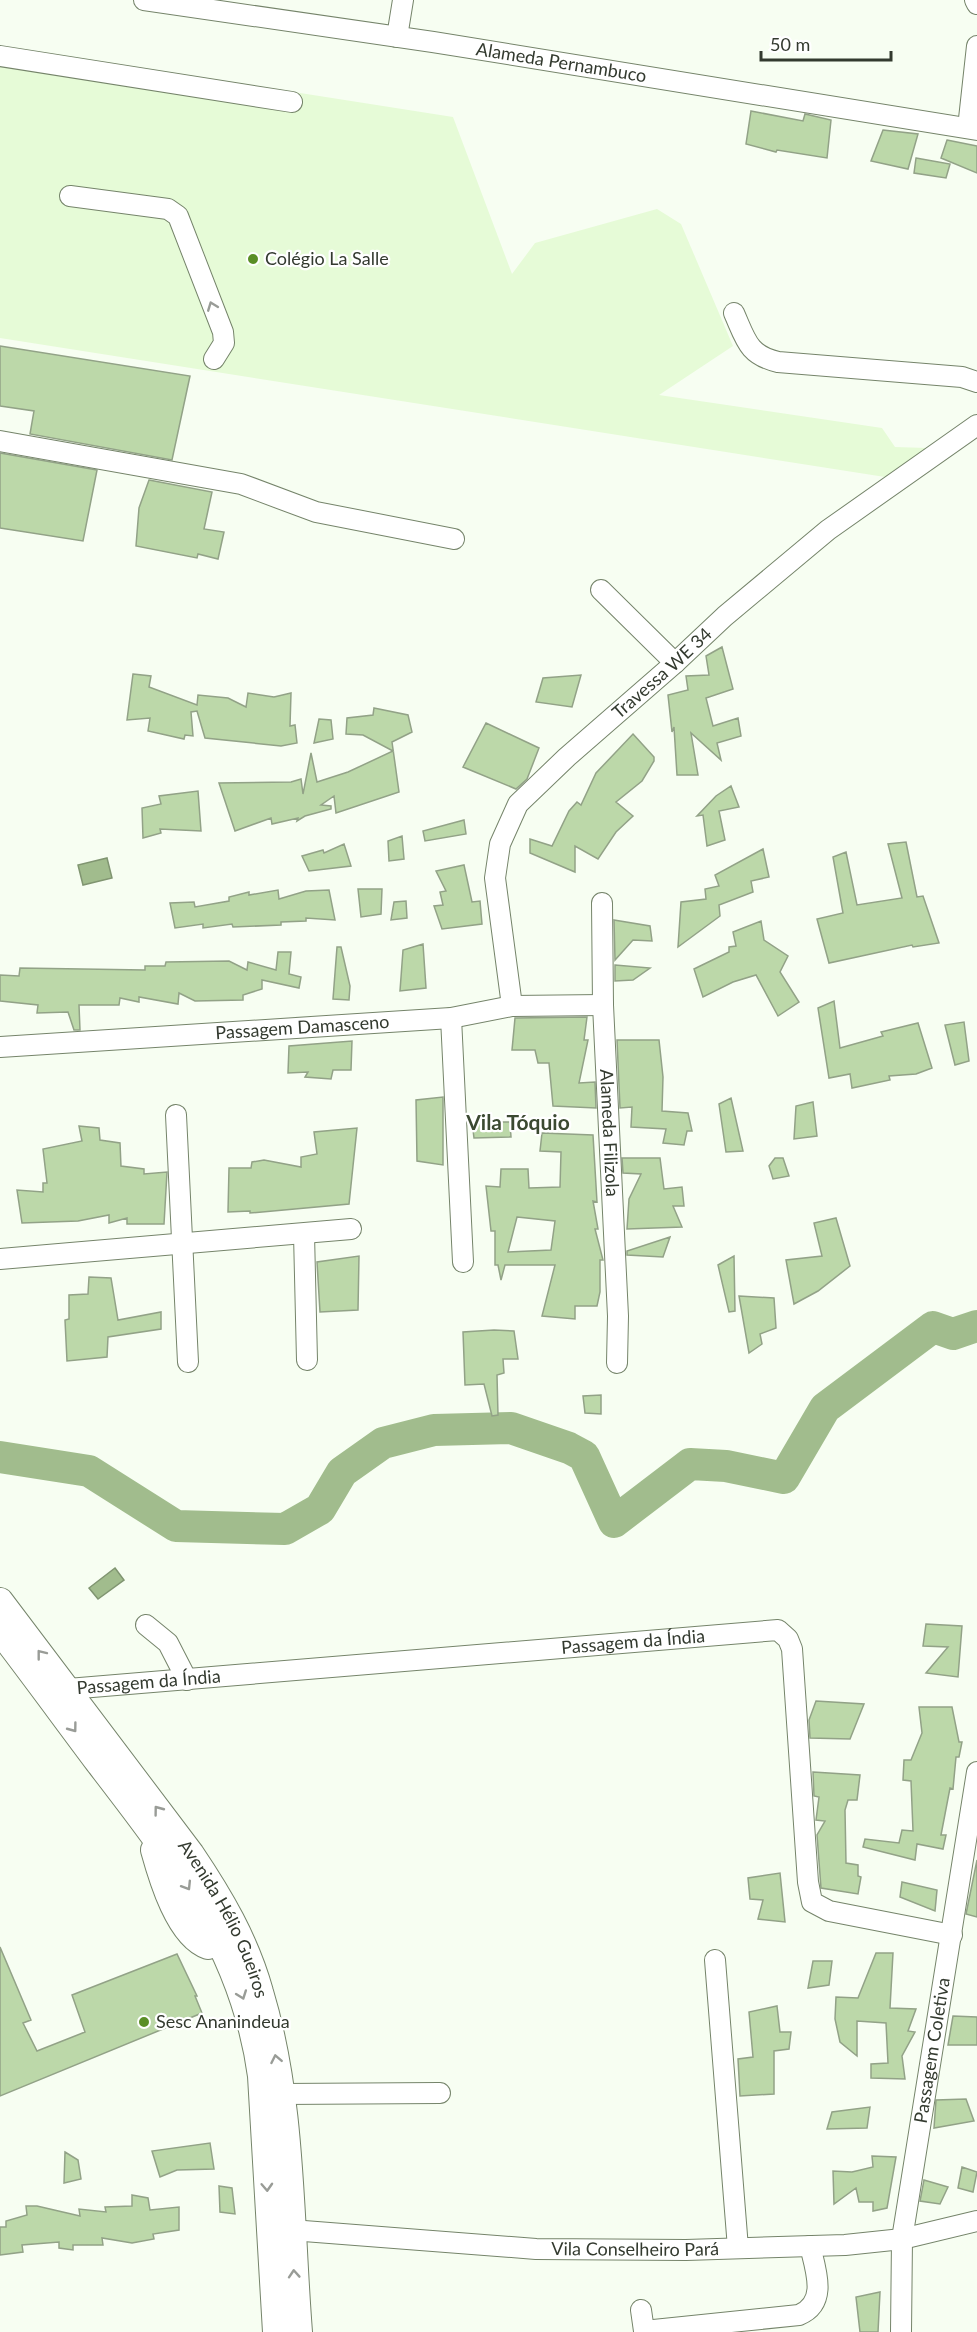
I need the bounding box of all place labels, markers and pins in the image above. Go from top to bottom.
place label: Colégio La Salle [265,247,389,269]
marker: Colégio La Salle [246,252,260,266]
place label: Sesc Ananindeua [156,2010,290,2032]
marker: Sesc Ananindeua [137,2015,151,2029]

